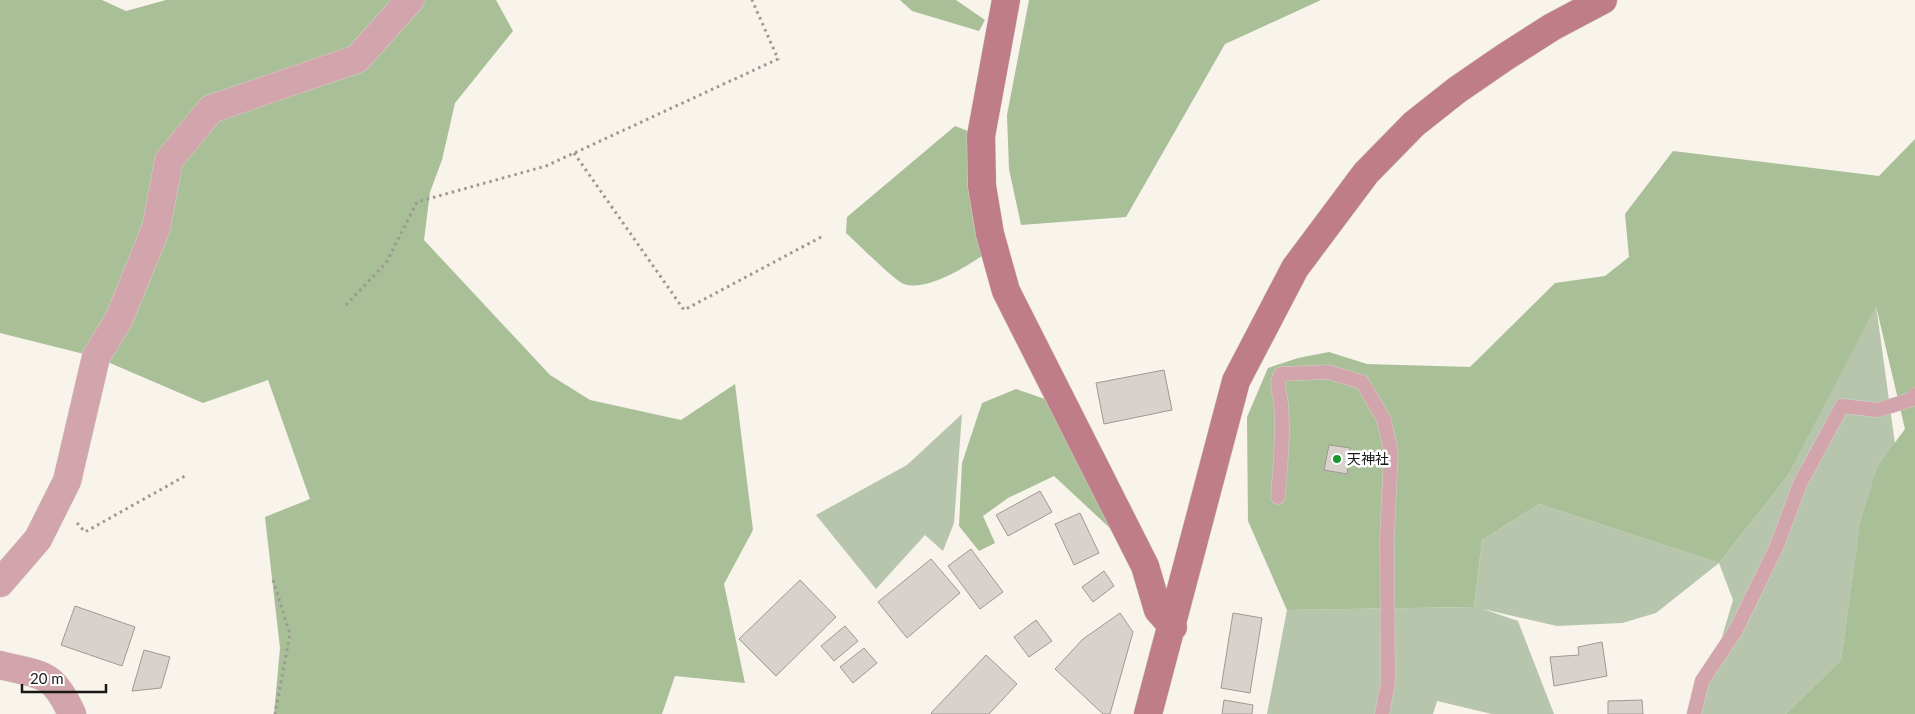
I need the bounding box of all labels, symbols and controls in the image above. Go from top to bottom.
place label: 天神社 [1347,450,1389,467]
marker: 天神社 [1331,453,1343,465]
scale bar [22,662,106,694]
text: 20 m [30,669,64,687]

